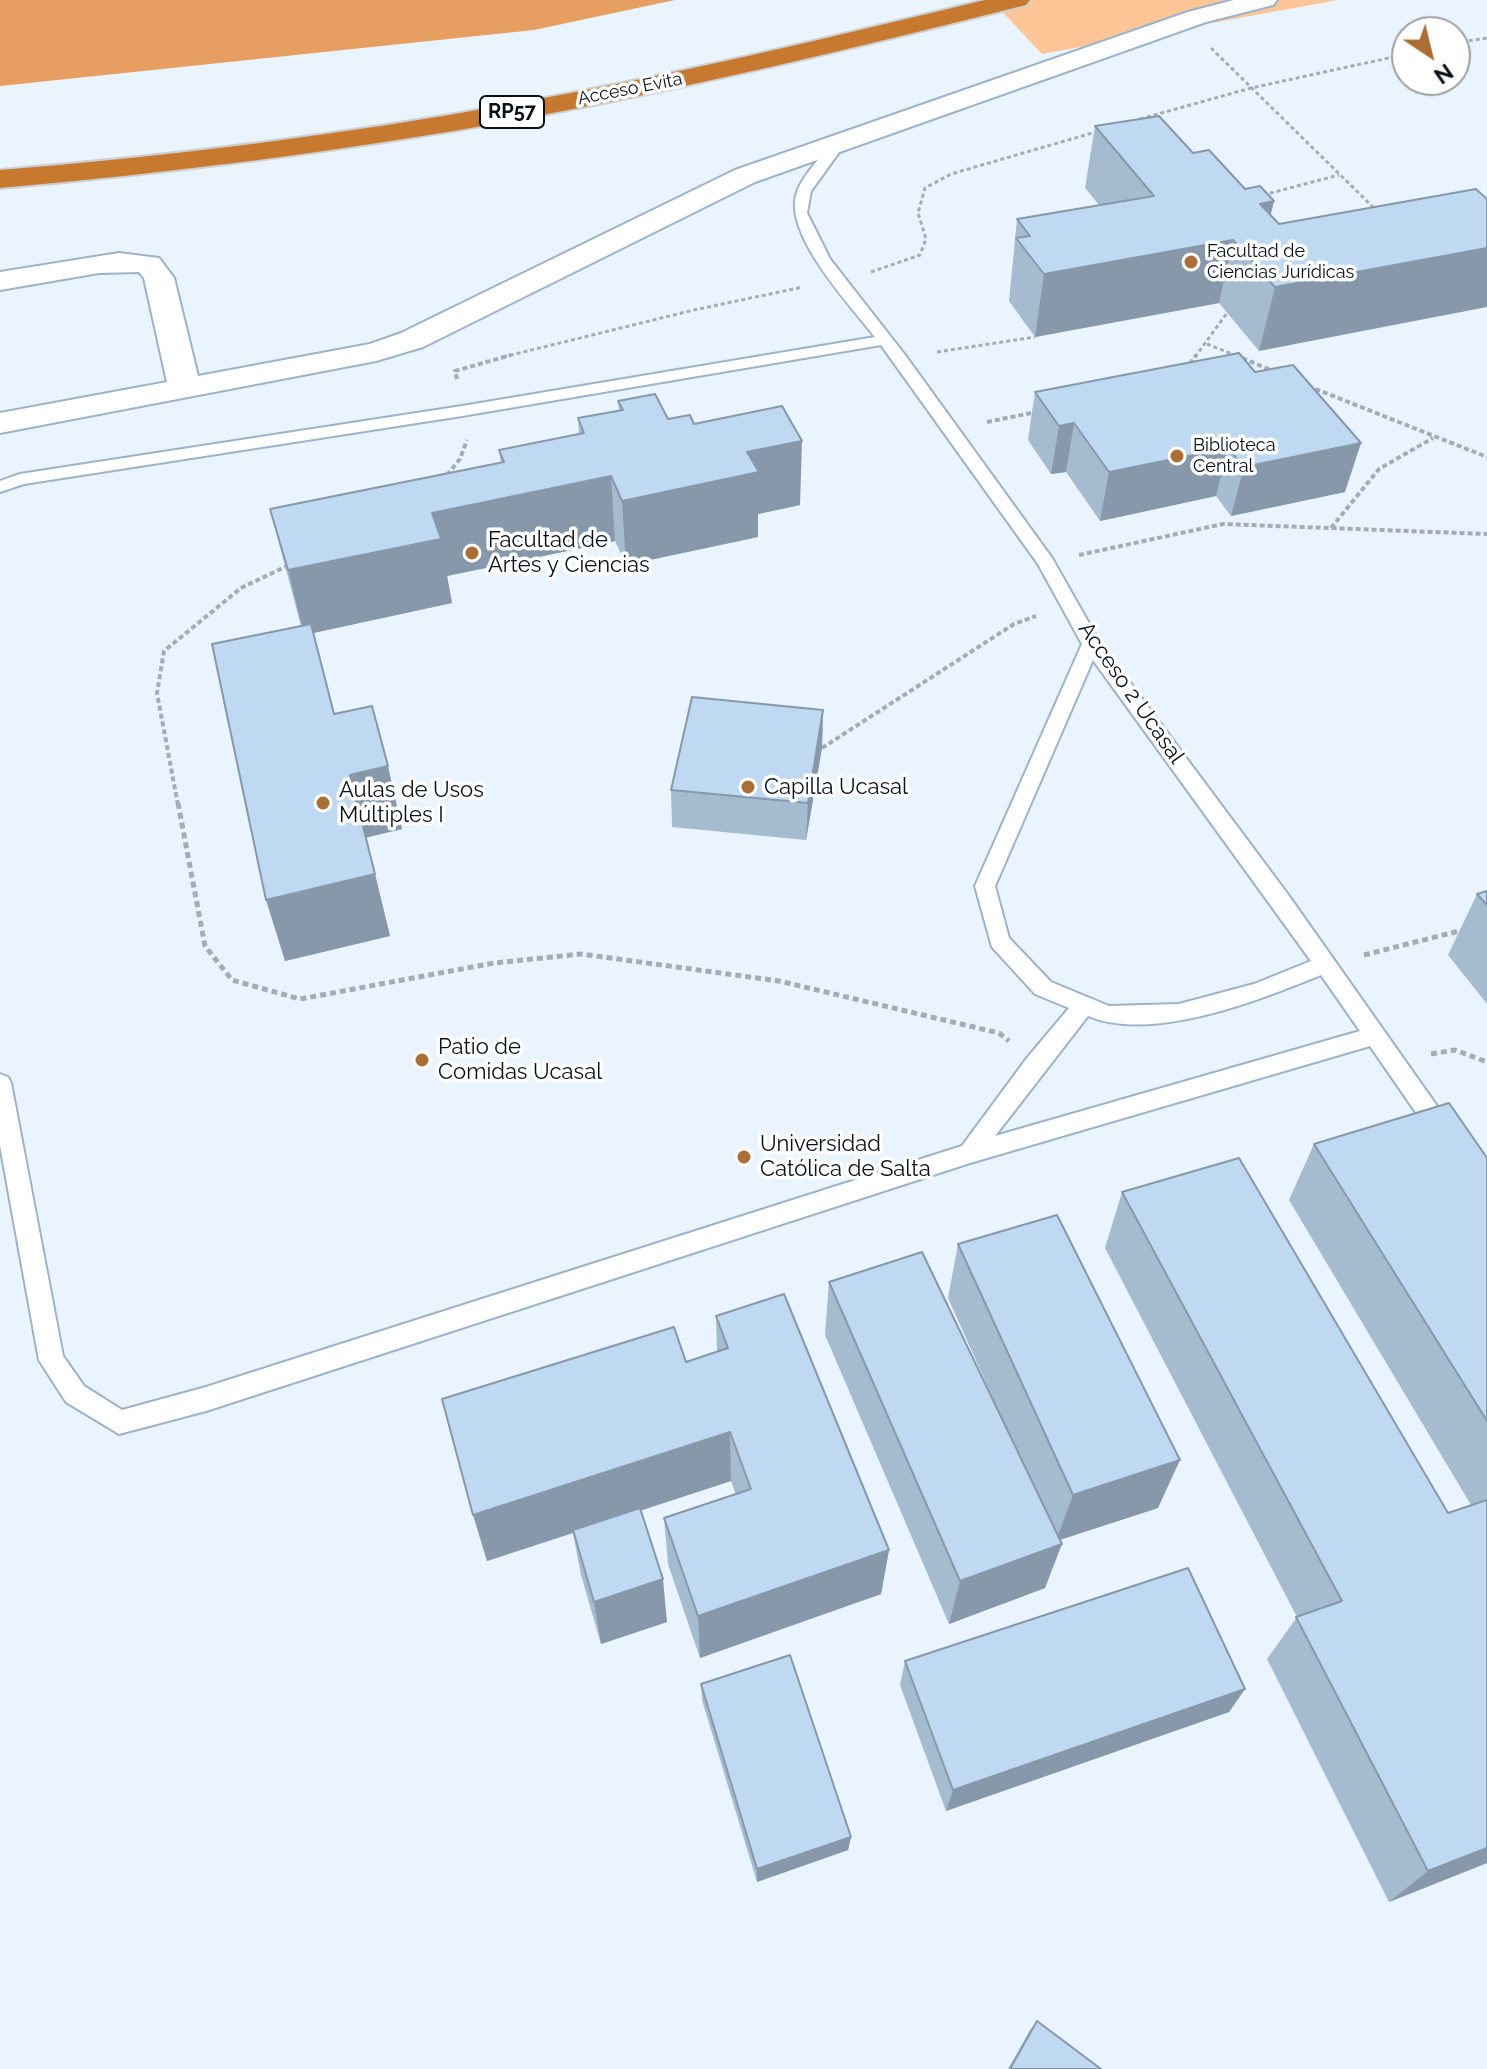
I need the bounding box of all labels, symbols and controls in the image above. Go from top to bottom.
north arrow [1391,16,1471,96]
text: N [1429,59,1458,89]
street label: Acceso Evita [576,68,684,110]
road number: RP57 [480,96,544,128]
place label: Facultad de Ciencias Jurídicas [1207,241,1354,284]
marker: Facultad de Ciencias Jurídicas [1182,253,1200,271]
place label: Biblioteca Central [1193,435,1276,478]
marker: Biblioteca Central [1168,447,1186,465]
place label: Facultad de Artes y Ciencias [488,527,650,578]
marker: Facultad de Artes y Ciencias [463,544,481,562]
street label: Acceso 2 Ucasal [1072,617,1190,769]
place label: Capilla Ucasal [764,774,908,800]
place label: Aulas de Usos Múltiples I [339,777,484,828]
marker: Capilla Ucasal [739,778,757,796]
marker: Aulas de Usos Múltiples I [314,794,332,812]
place label: Patio de Comidas Ucasal [438,1034,602,1086]
marker: Patio de Comidas Ucasal [413,1051,431,1069]
place label: Universidad Católica de Salta [760,1131,931,1182]
marker: Universidad Católica de Salta [735,1148,753,1166]

